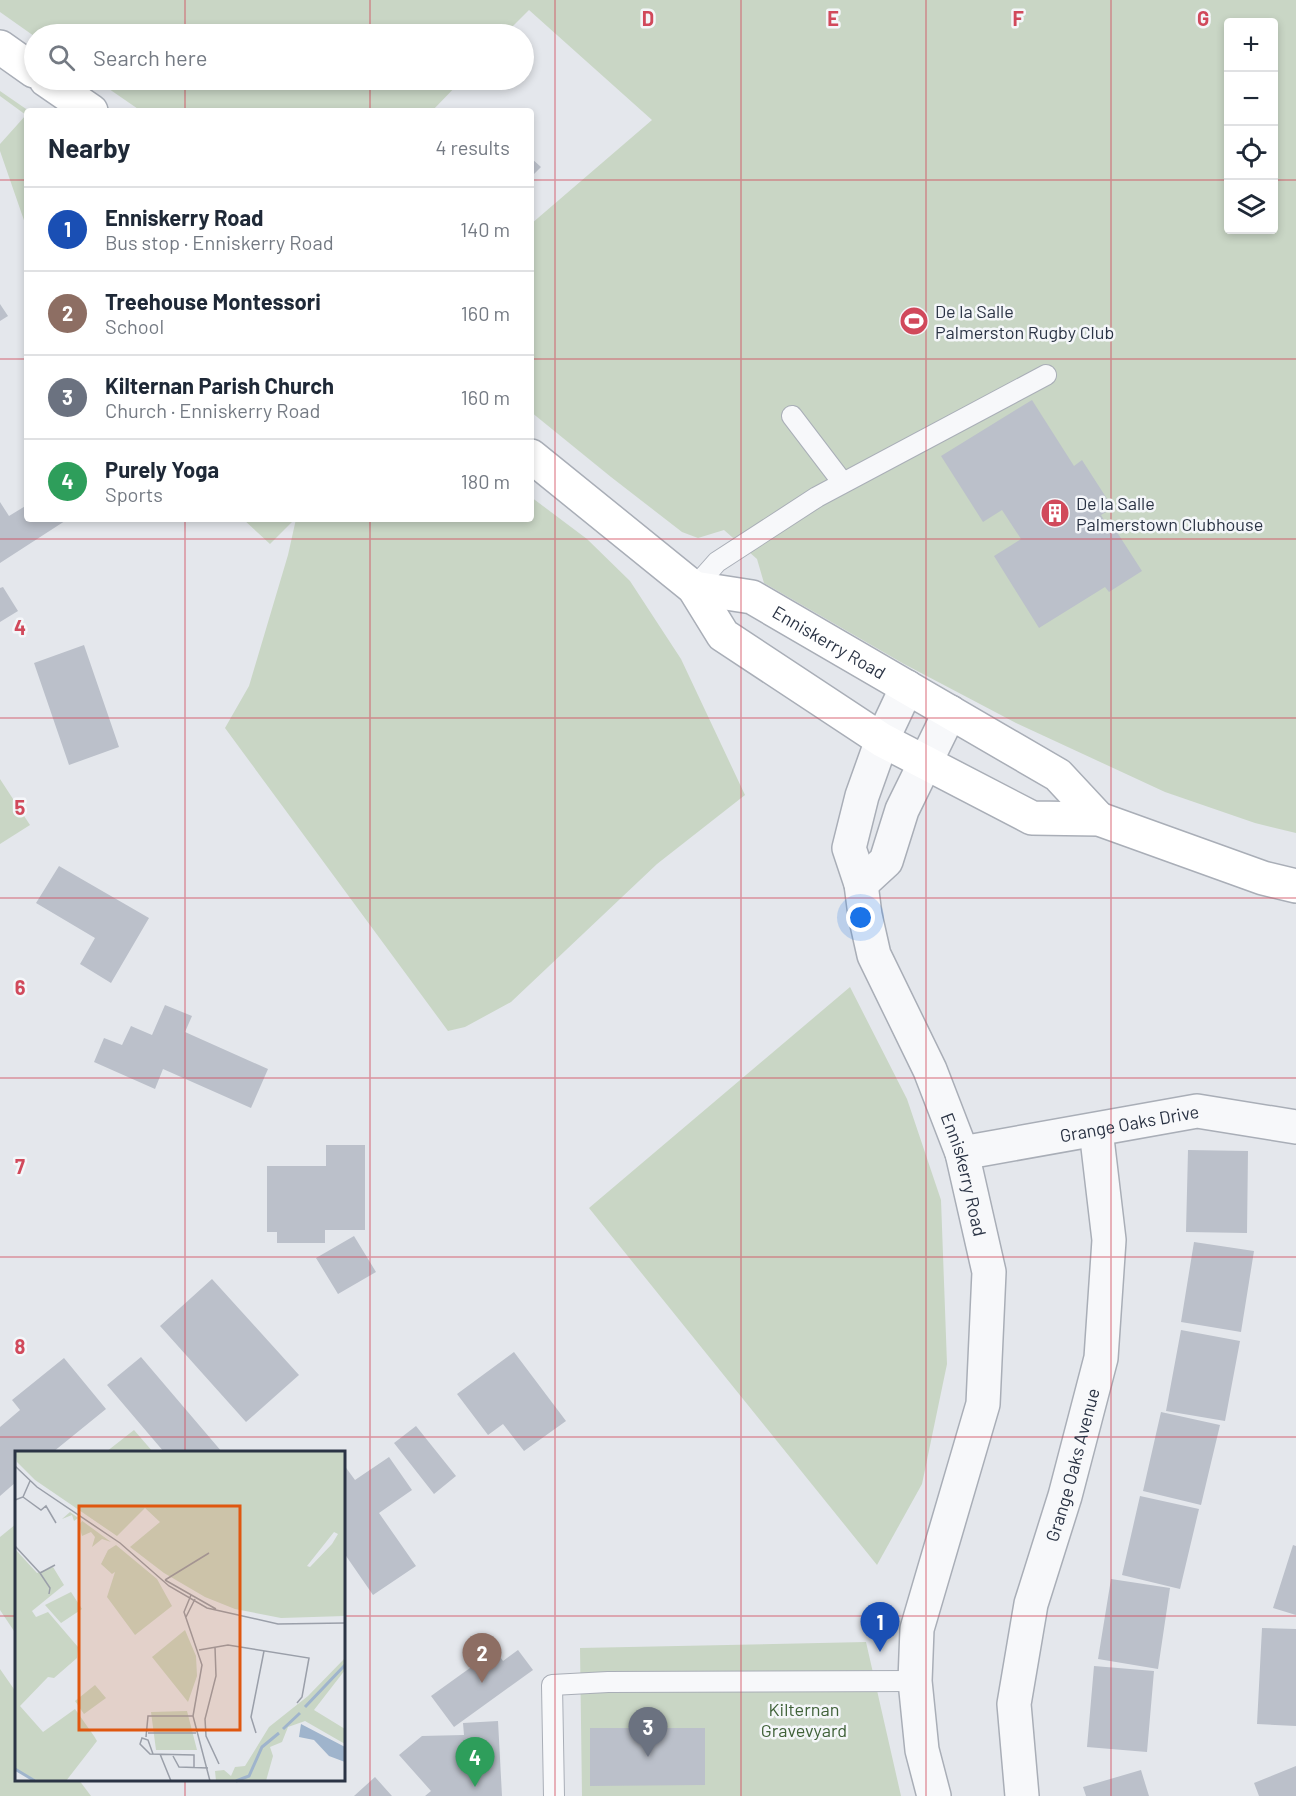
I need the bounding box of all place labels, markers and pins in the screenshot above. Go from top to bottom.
place label: De la Salle Palmerston Rugby Club [935,300,1114,343]
sports icon: De la Salle Palmerston Rugby Club [898,305,930,337]
place label: De la Salle Palmerstown Clubhouse [1076,492,1263,535]
building icon: De la Salle Palmerstown Clubhouse [1039,497,1071,529]
pin: 1 [860,1602,900,1652]
pin: 2 [462,1634,502,1683]
pin: 3 [628,1708,668,1757]
pin: 4 [456,1738,494,1787]

